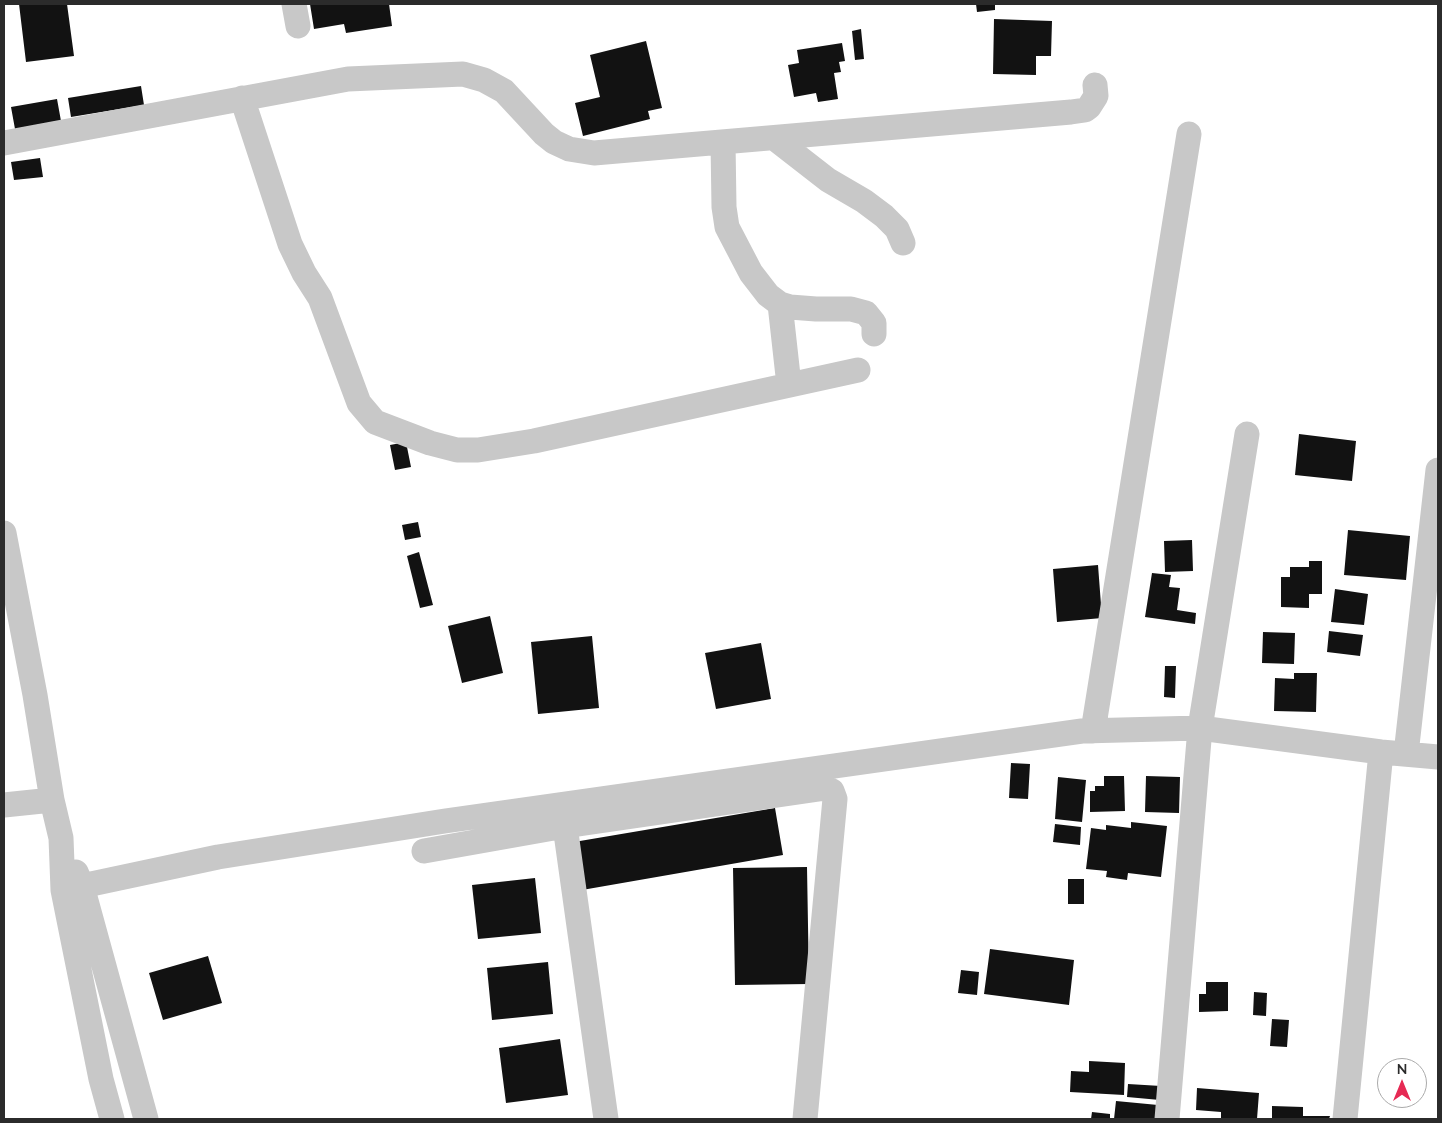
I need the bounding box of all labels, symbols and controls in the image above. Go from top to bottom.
north arrow [1377,1058,1427,1108]
text: N [1397,1060,1407,1078]

